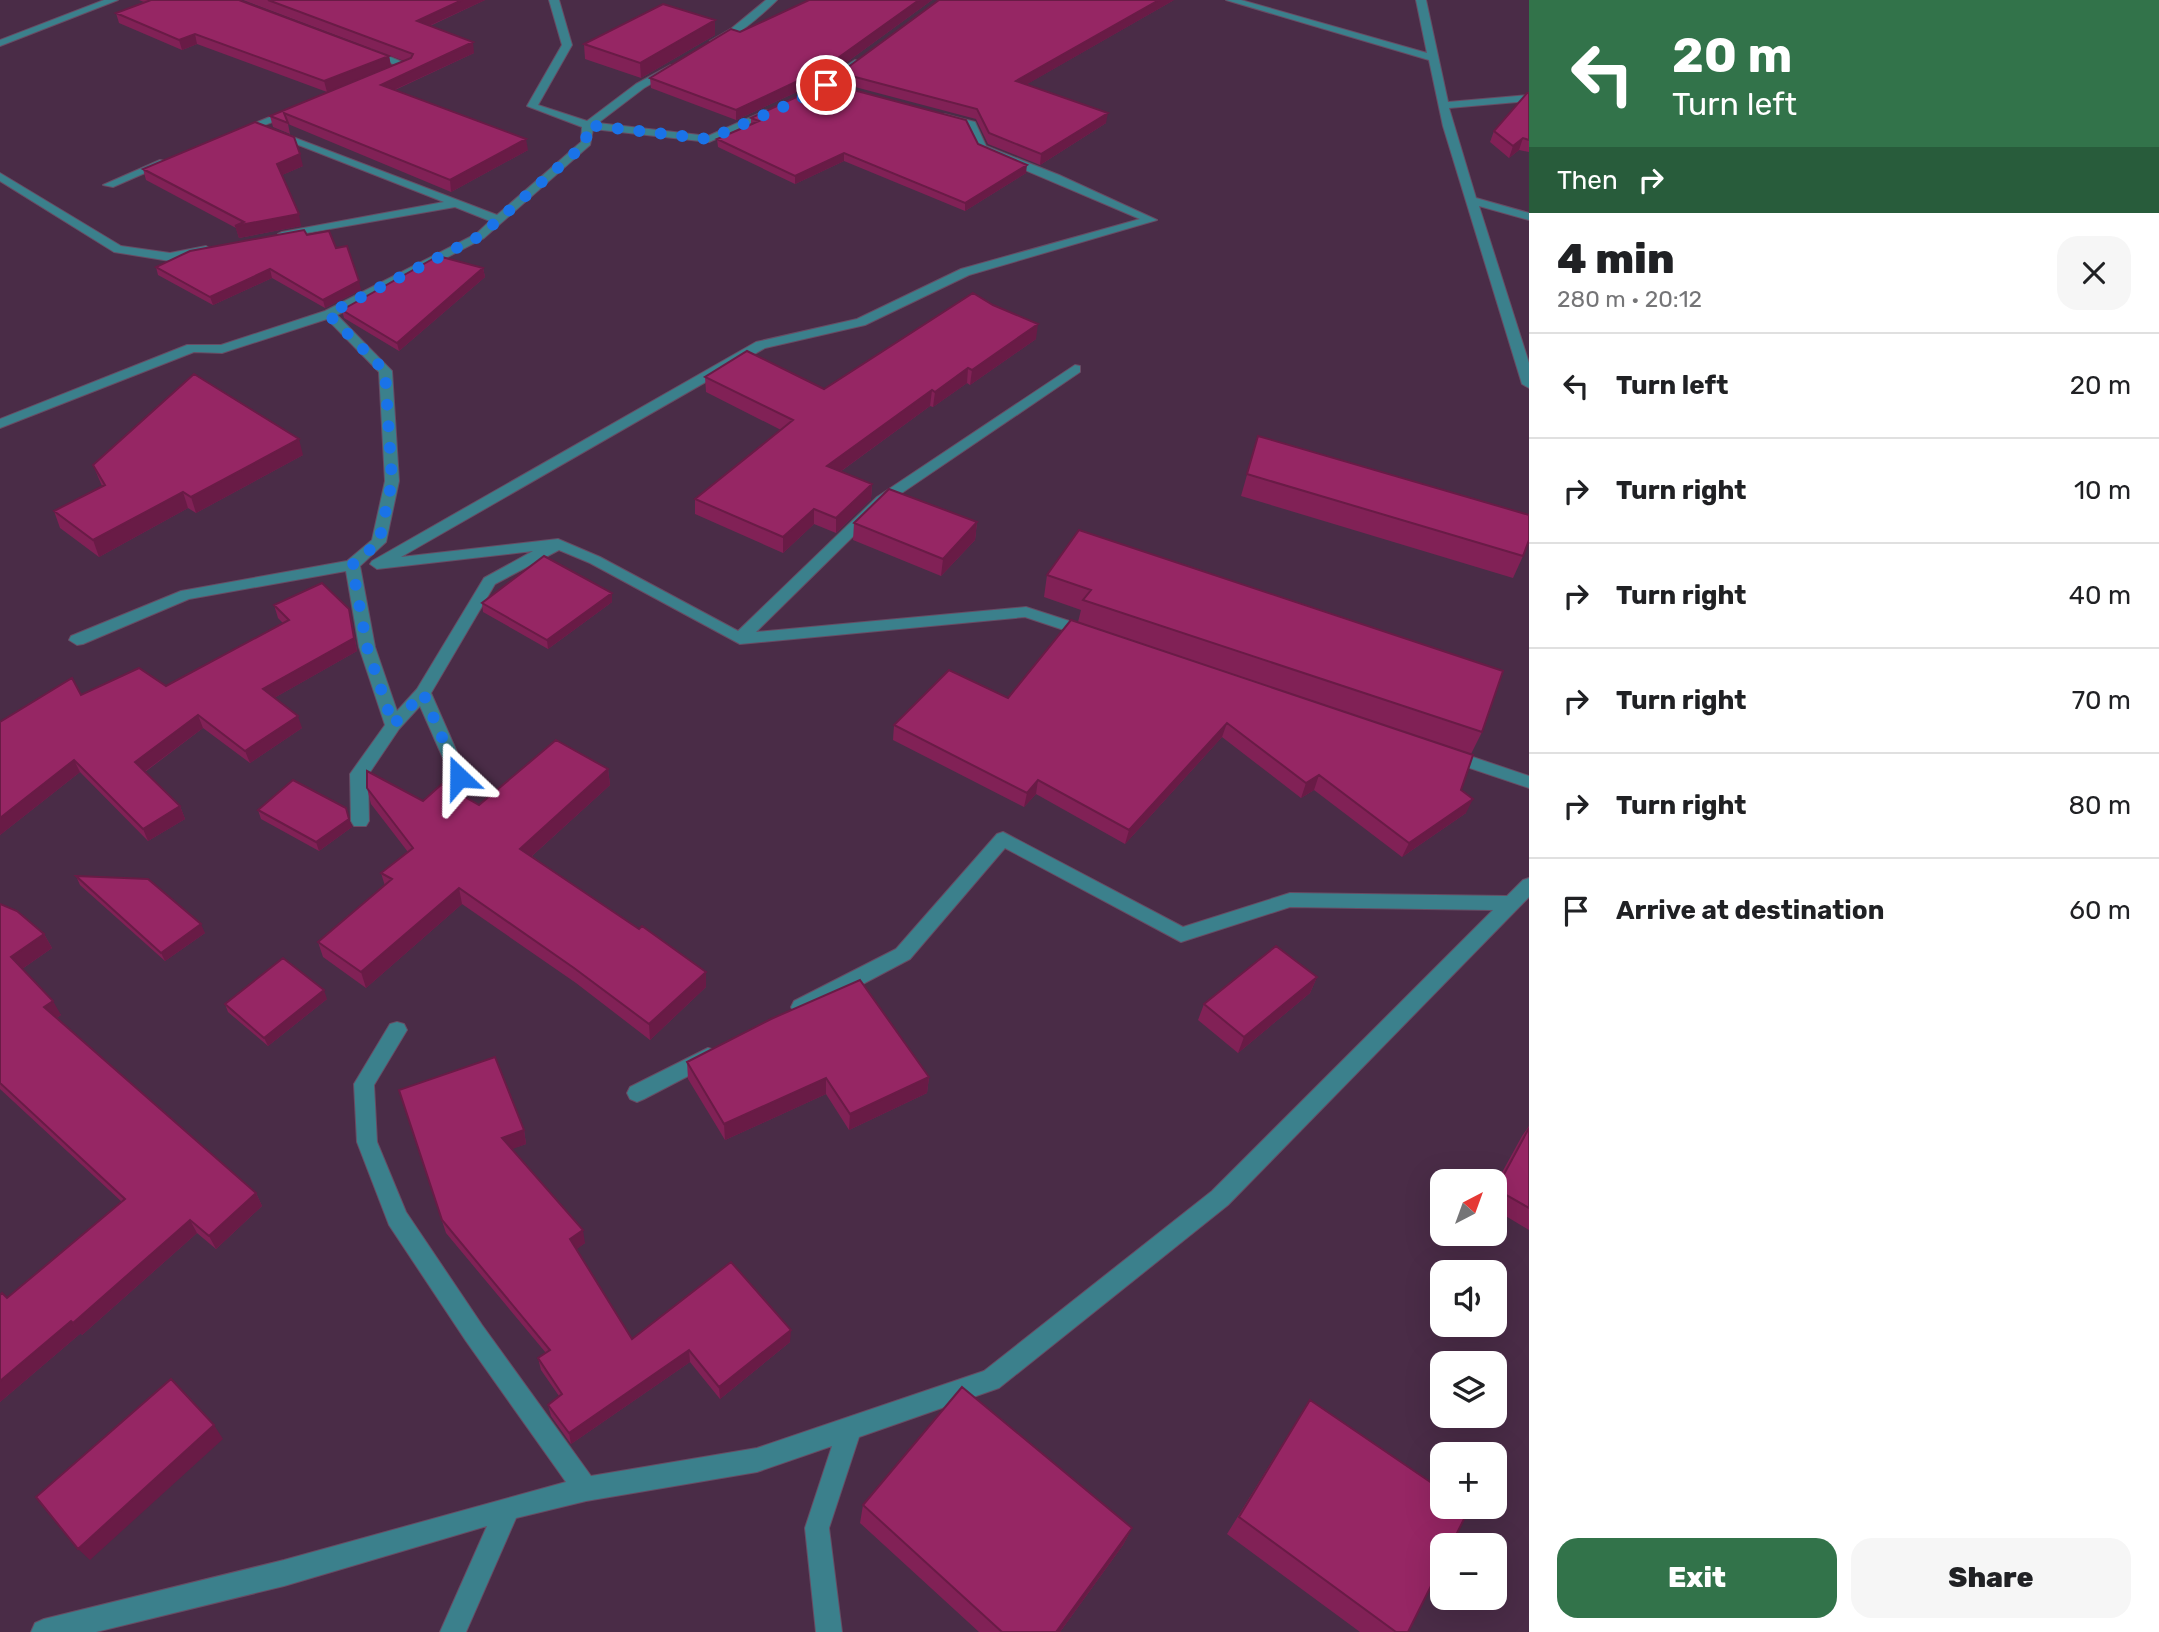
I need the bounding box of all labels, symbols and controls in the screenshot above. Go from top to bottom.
text: 20 m [1672,26,1793,84]
icon: left [1557,28,1648,119]
pin [796,55,856,115]
icon: arrive [807,66,845,104]
text: Turn left [1672,85,1797,123]
icon: right [1632,161,1670,199]
text: Then [1557,165,1618,196]
text: 4 min [1557,234,1675,284]
button: close [2057,236,2131,310]
text: 280 m · 20:12 [1557,285,1702,313]
icon: left [1557,367,1595,405]
text: Turn left [1616,370,1728,401]
text: 20 m [2070,370,2131,401]
icon: right [1557,472,1595,510]
text: Turn right [1616,475,1746,506]
text: 10 m [2074,475,2131,506]
icon: right [1557,577,1595,615]
text: Turn right [1616,580,1746,611]
text: 40 m [2069,580,2131,611]
icon: right [1557,682,1595,720]
text: Turn right [1616,685,1746,716]
text: 70 m [2072,685,2131,716]
position arrow [422,740,496,814]
icon: right [1557,787,1595,825]
text: Turn right [1616,790,1746,821]
text: 80 m [2068,790,2131,821]
icon: arrive [1557,892,1595,930]
text: Arrive at destination [1616,895,1884,926]
text: 60 m [2069,895,2131,926]
north arrow [1430,1169,1507,1246]
map controls [1430,1169,1507,1610]
button: sound [1430,1260,1507,1337]
button: layers [1430,1351,1507,1428]
button: + [1430,1442,1507,1519]
button: − [1430,1533,1507,1610]
button: Exit [1557,1538,1837,1618]
button: Share [1851,1538,2131,1618]

